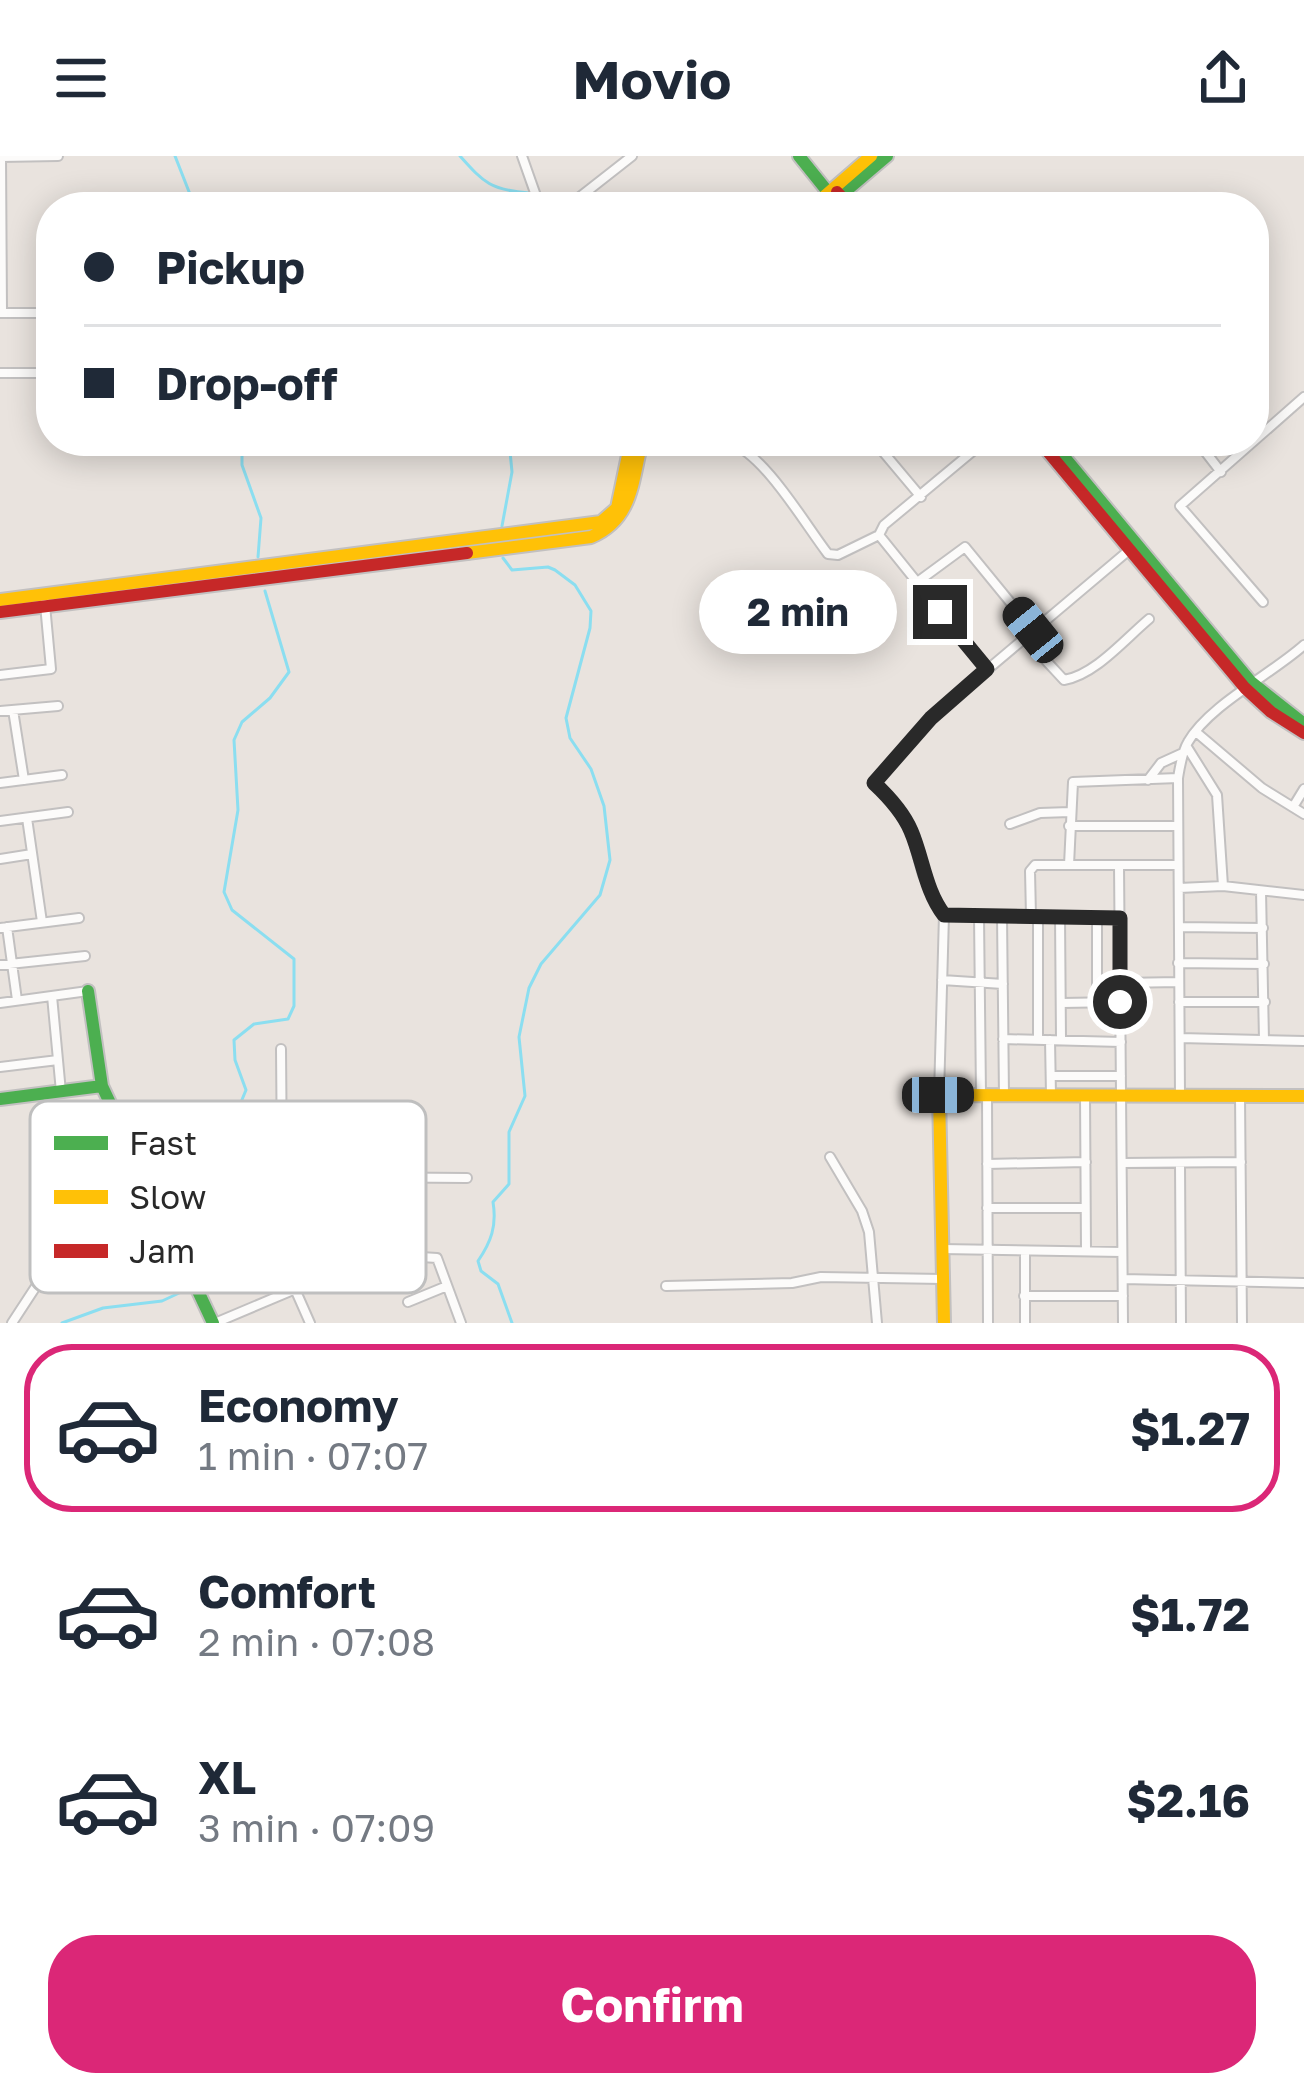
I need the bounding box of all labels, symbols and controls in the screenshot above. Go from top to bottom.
icon: menu [48,45,114,111]
icon: share [1190,45,1256,111]
text: Movio [573,46,731,111]
text: Pickup [156,240,305,294]
text: Drop-off [156,356,337,410]
callout: 2 min [700,570,898,654]
route end [913,585,967,639]
text: 2 min [747,588,849,635]
car [996,591,1070,669]
route start [1093,975,1147,1029]
car [902,1077,974,1113]
legend [30,1101,426,1293]
text: Fast [129,1123,197,1162]
text: Slow [129,1177,207,1216]
text: Jam [129,1231,195,1270]
icon: car [54,1374,162,1482]
text: Economy [198,1378,399,1432]
text: $1.27 [1130,1401,1250,1455]
text: 1 min · 07:07 [198,1432,428,1479]
icon: car [54,1560,162,1668]
text: Comfort [198,1564,376,1618]
text: $1.72 [1130,1587,1250,1641]
text: 2 min · 07:08 [198,1618,435,1665]
icon: car [54,1746,162,1854]
text: XL [198,1750,256,1804]
text: $2.16 [1126,1773,1250,1827]
text: 3 min · 07:09 [198,1804,435,1851]
button: Confirm [48,1935,1256,2073]

